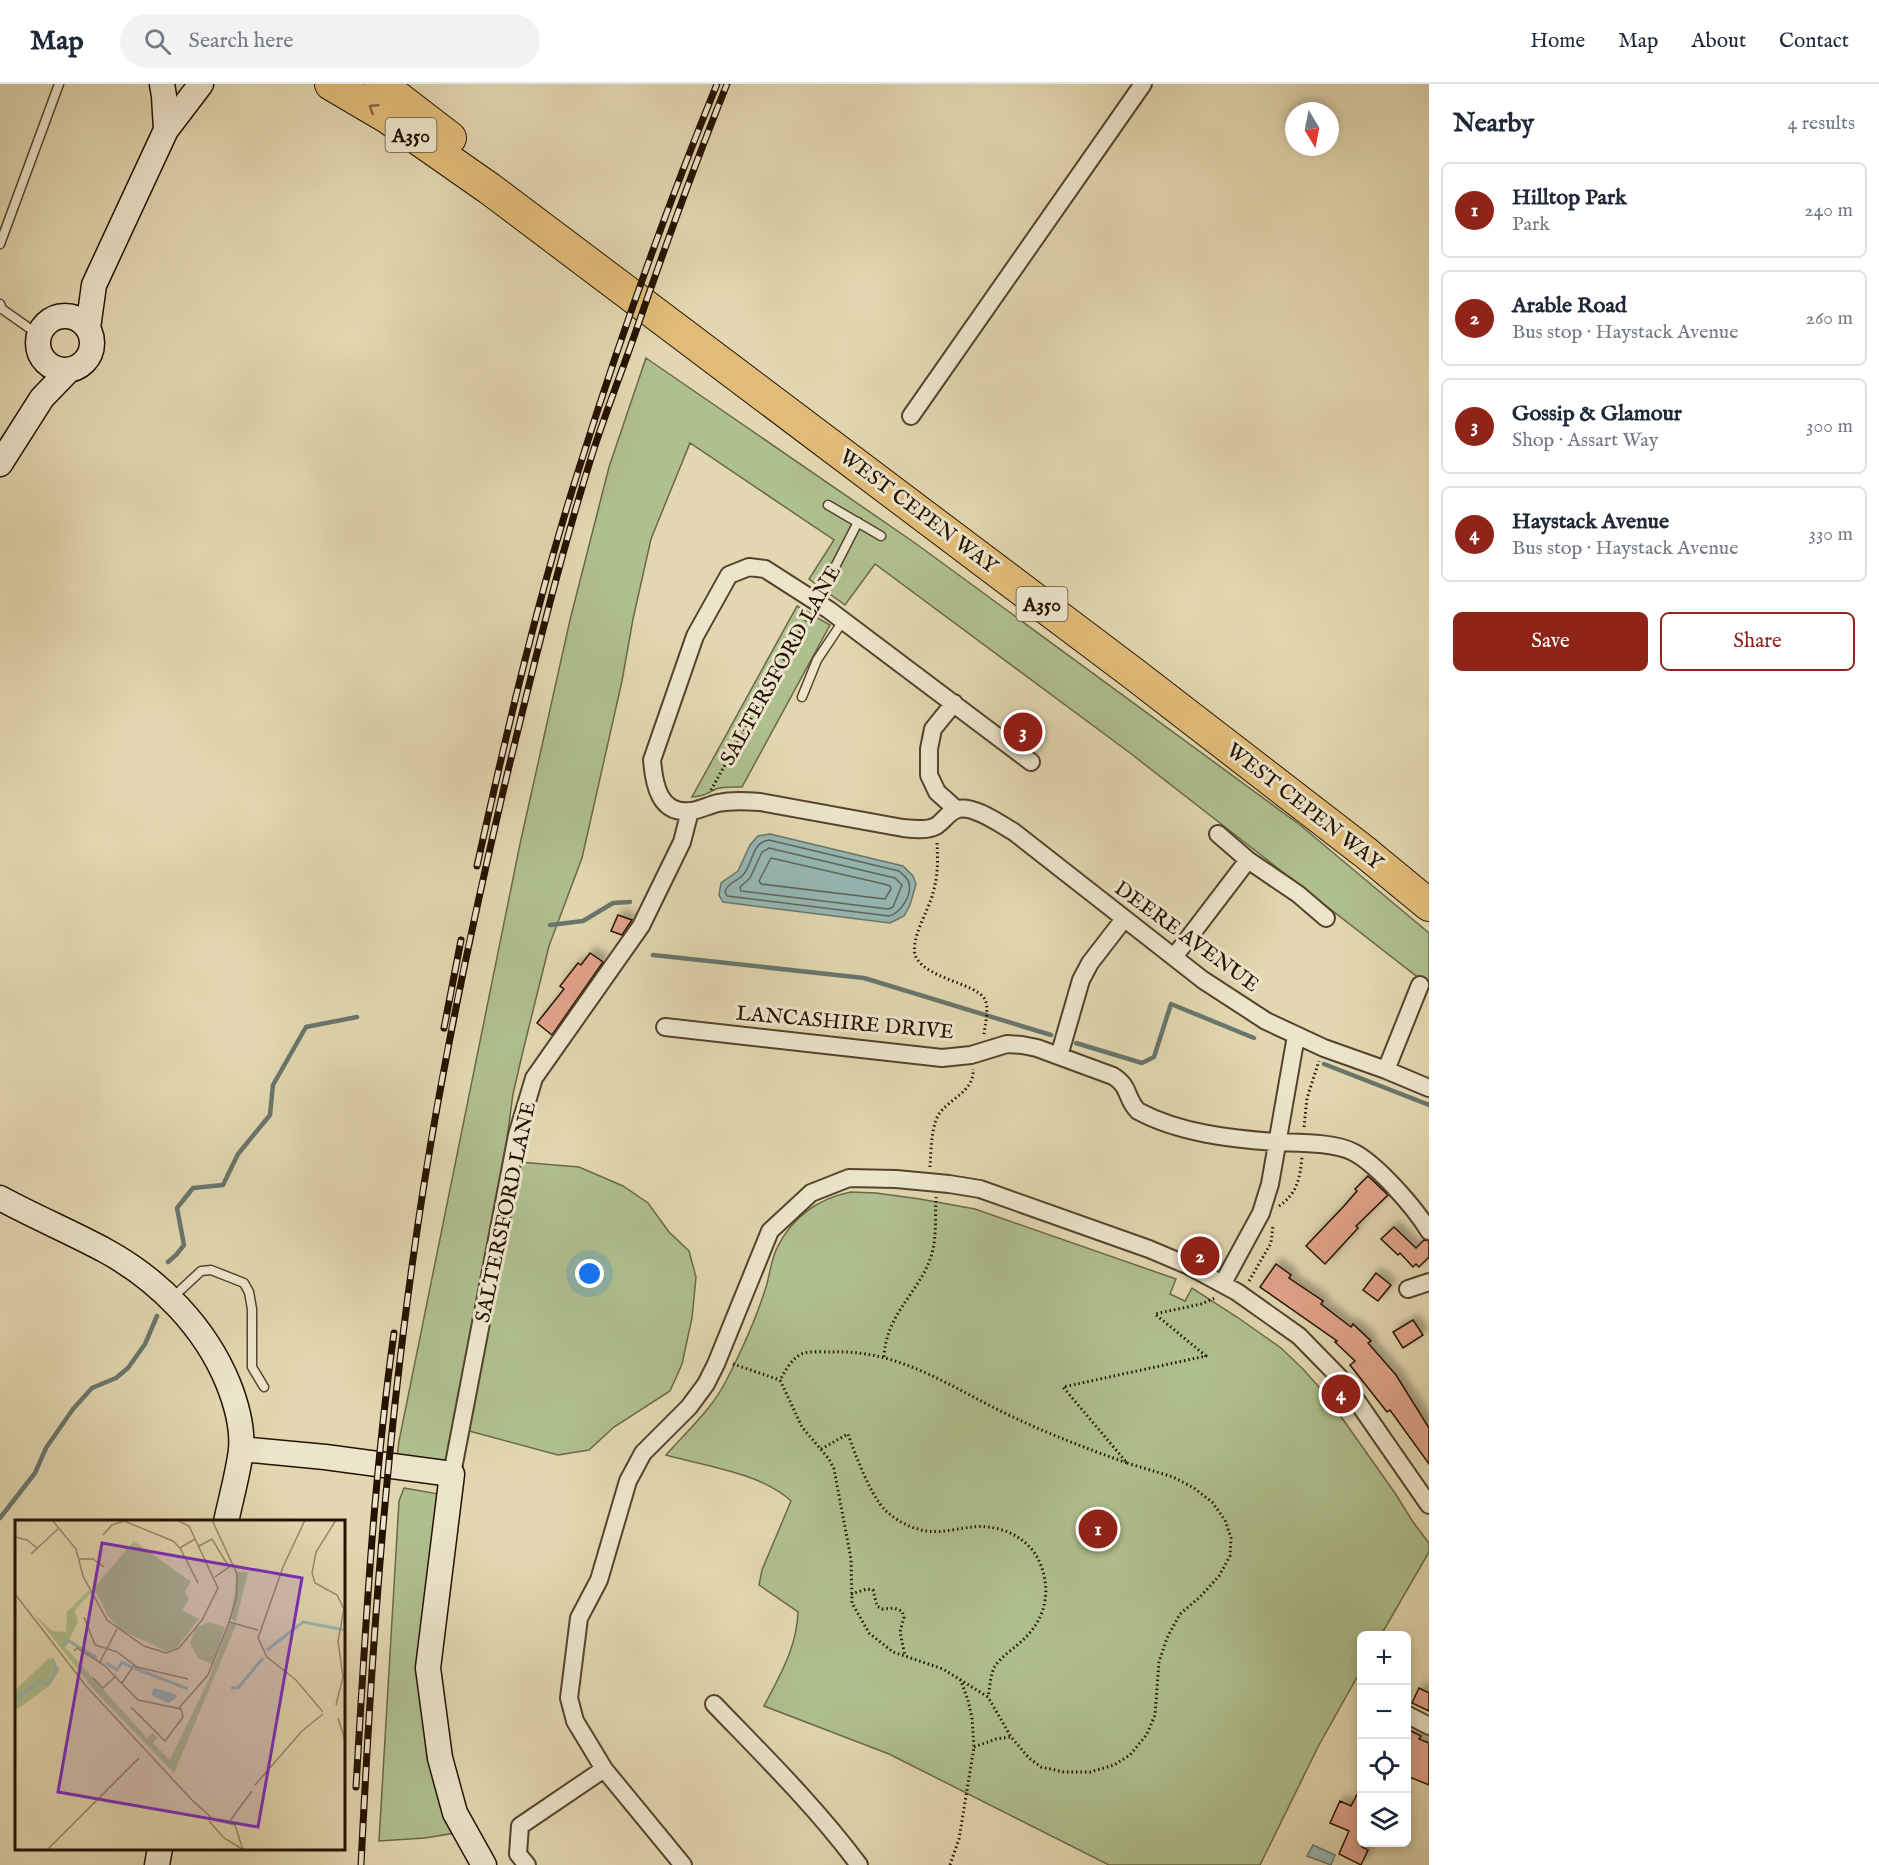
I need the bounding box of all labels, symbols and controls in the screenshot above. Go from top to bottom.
search box [120,14,540,68]
text: Map [30,24,84,59]
icon: search [141,25,174,58]
text: Search here [189,27,293,55]
text: Home [1530,28,1585,55]
text: Map [1618,28,1658,55]
text: About [1691,28,1746,55]
text: Contact [1779,28,1849,55]
north arrow [1285,102,1339,156]
one-way arrow [369,104,379,116]
text: Nearby [1453,107,1534,140]
text: 4 results [1788,111,1855,136]
road number: A350 [386,118,436,152]
text: Hilltop Park [1512,184,1627,212]
text: 1 [1471,198,1478,223]
text: 240 m [1804,198,1853,223]
text: Park [1512,212,1550,237]
text: Arable Road [1512,292,1627,320]
text: 2 [1470,306,1479,331]
text: 260 m [1806,306,1853,331]
text: Bus stop · Haystack Avenue [1512,320,1738,345]
text: Gossip & Glamour [1512,400,1682,428]
text: 3 [1471,414,1478,439]
text: 300 m [1806,414,1853,439]
text: Shop · Assart Way [1512,428,1659,453]
street label: WEST CEPEN WAY [834,444,1004,582]
text: Haystack Avenue [1512,508,1669,536]
text: 4 [1470,522,1479,547]
text: 330 m [1808,522,1853,547]
text: Bus stop · Haystack Avenue [1512,536,1738,561]
street label: SALTERSFORD LANE [715,561,848,771]
road number: A350 [1016,587,1068,621]
button: Save [1453,612,1648,671]
button: Share [1660,612,1855,671]
pin: 3 [1004,710,1042,754]
street label: WEST CEPEN WAY [1220,738,1389,878]
street label: DEERE AVENUE [1108,876,1264,999]
street label: LANCASHIRE DRIVE [735,1001,955,1046]
street label: SALTERSFORD LANE [470,1099,543,1325]
pin: 2 [1180,1234,1220,1278]
your location [575,1259,604,1288]
pin: 4 [1322,1372,1360,1416]
pin: 1 [1078,1506,1118,1552]
inset map [15,1520,345,1850]
map controls [1357,1631,1411,1847]
button: + [1357,1631,1411,1685]
button: − [1357,1685,1411,1739]
button: locate [1357,1739,1411,1793]
button: layers [1357,1793,1411,1847]

